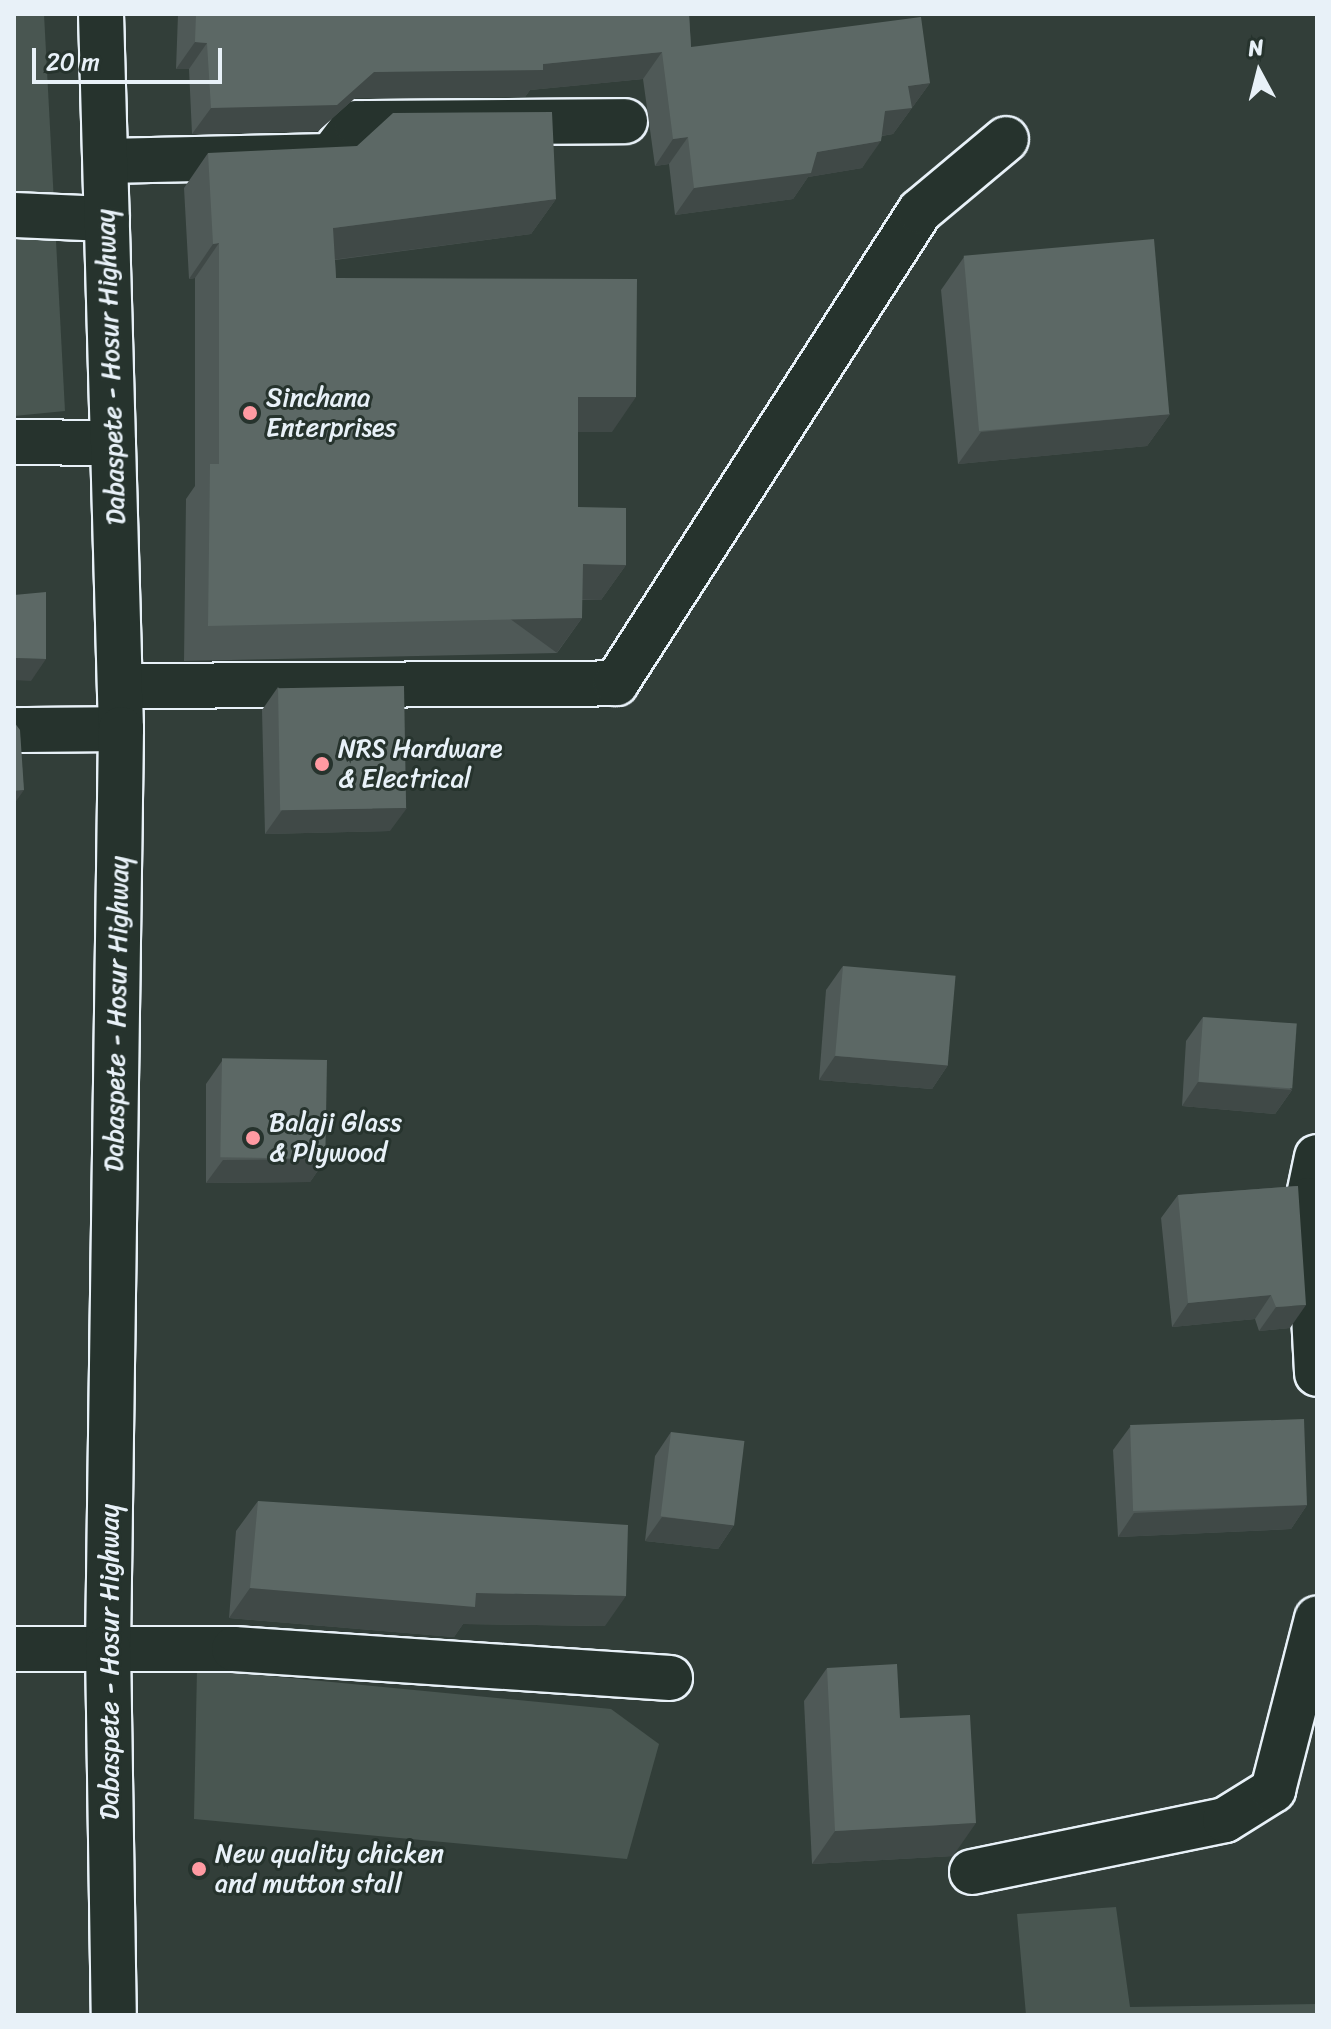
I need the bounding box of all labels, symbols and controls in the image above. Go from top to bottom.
text: N [1246,27,1266,68]
scale bar [36,32,226,82]
north arrow [1219,32,1299,112]
text: 20 m [46,41,100,83]
street label: Dabaspete - Hosur Highway [90,208,132,526]
place label: Sinchana Enterprises [266,382,397,444]
marker: Sinchana Enterprises [241,404,259,422]
place label: NRS Hardware & Electrical [338,733,502,794]
marker: NRS Hardware & Electrical [313,755,331,773]
street label: Dabaspete - Hosur Highway [99,856,135,1172]
place label: Balaji Glass & Plywood [269,1107,401,1168]
marker: Balaji Glass & Plywood [244,1129,262,1147]
street label: Dabaspete - Hosur Highway [94,1504,126,1820]
place label: New quality chicken and mutton stall [215,1838,444,1900]
marker: New quality chicken and mutton stall [190,1860,208,1878]

